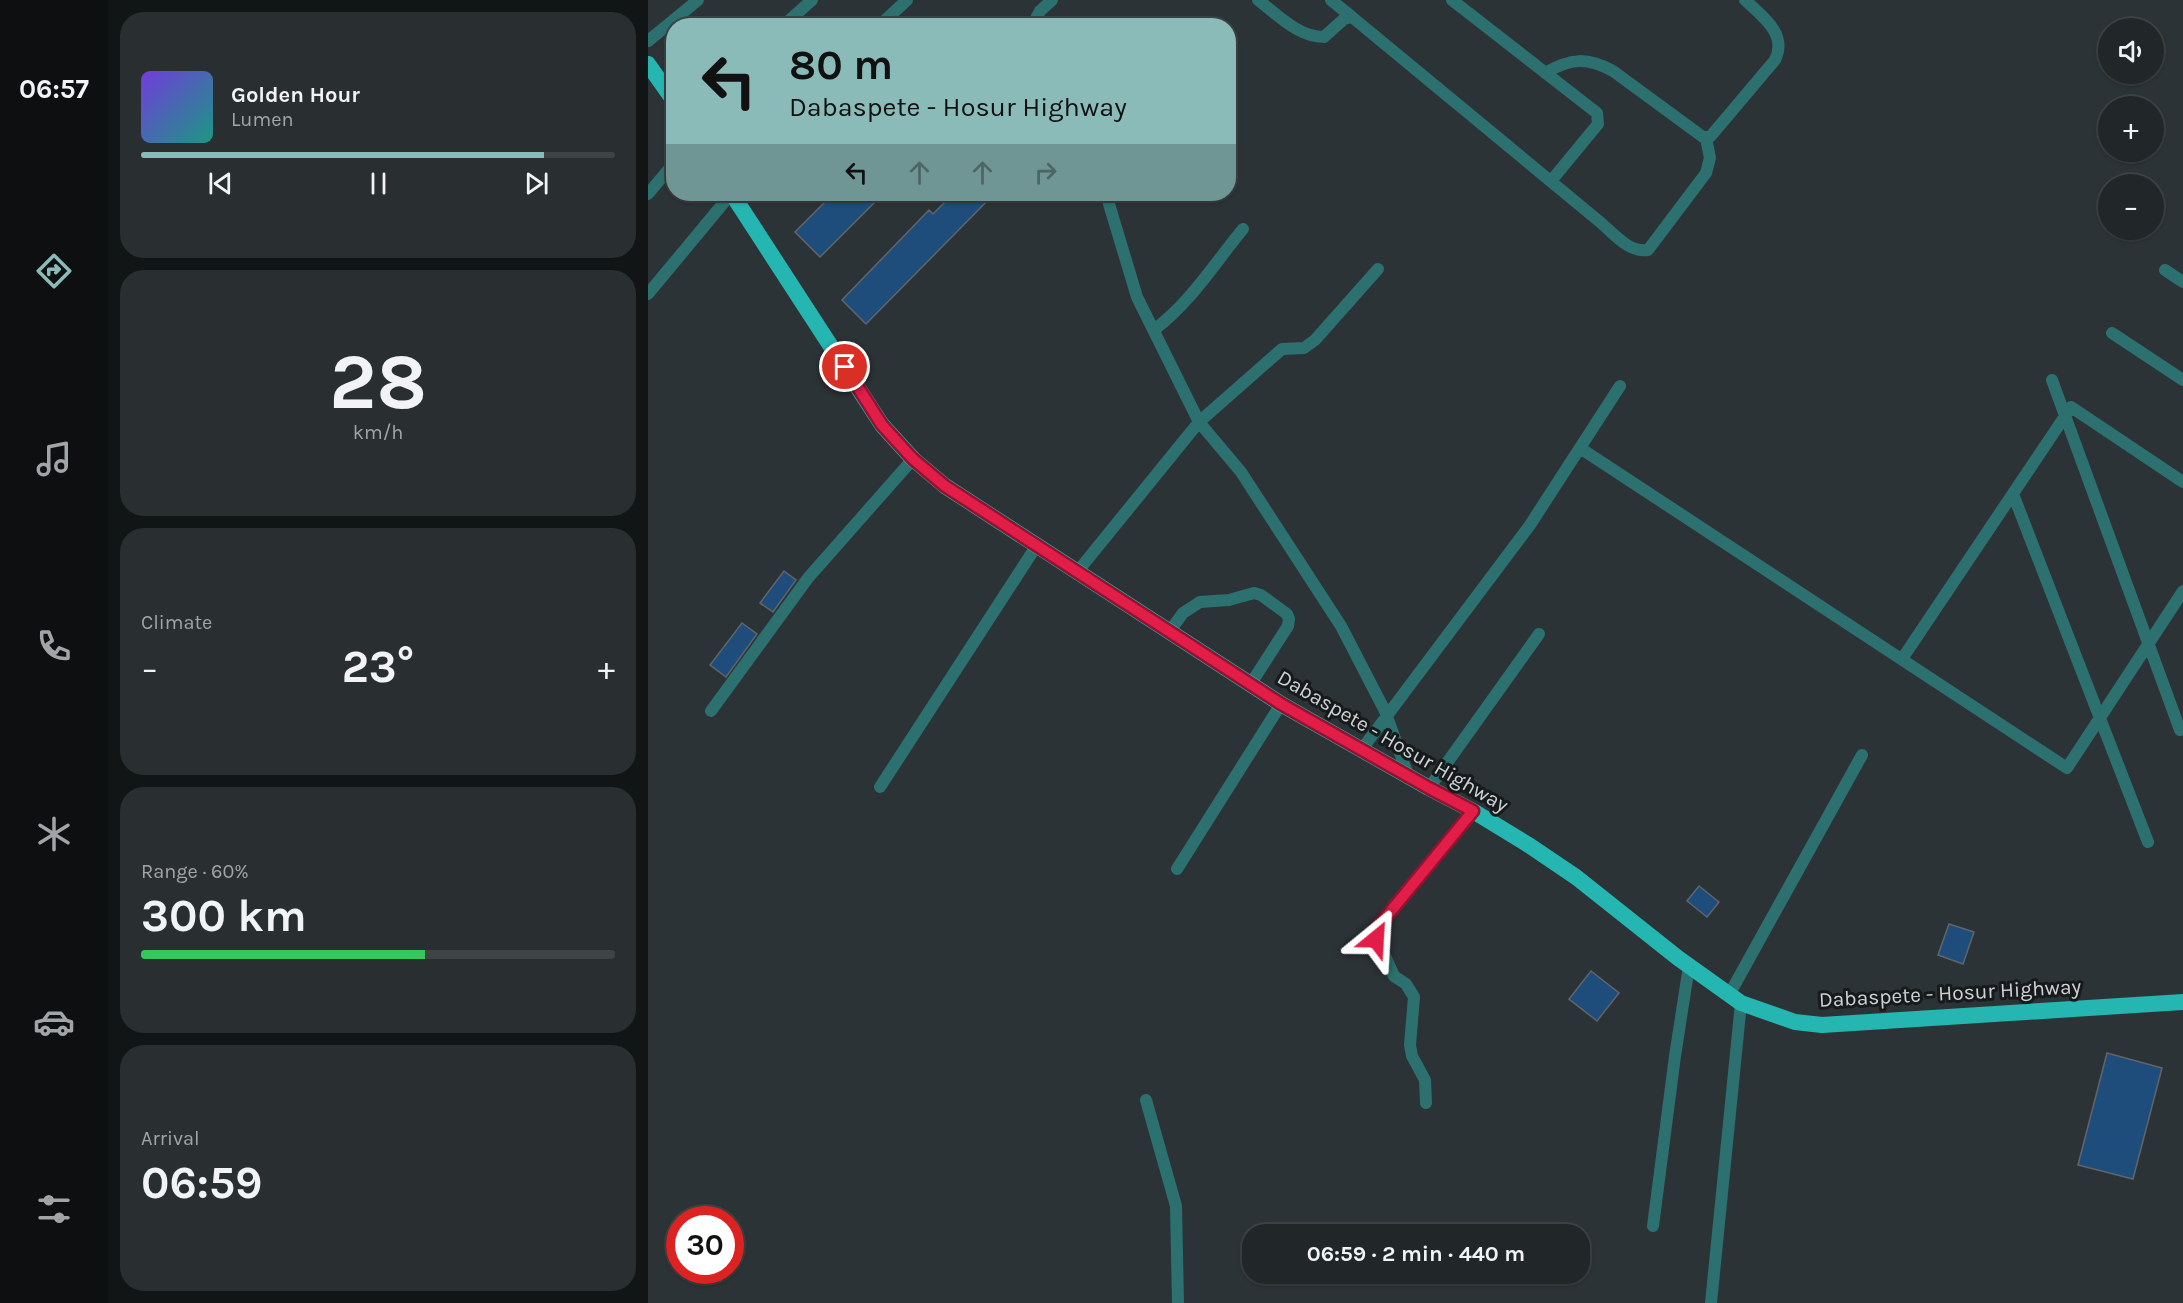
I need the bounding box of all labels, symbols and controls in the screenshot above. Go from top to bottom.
map controls [2098,18,2164,240]
button: sound [2098,18,2164,84]
text: 80 m [789,40,893,90]
icon: left [690,42,768,120]
text: 06:57 [19,73,89,105]
text: Golden Hour [231,82,360,108]
text: Dabaspete - Hosur Highway [789,91,1127,123]
button: + [2098,96,2164,162]
text: Lumen [231,108,294,131]
icon: left [840,156,873,189]
icon: ahead [903,156,936,189]
icon: ahead [966,156,999,189]
icon: right [1029,156,1062,189]
icon: previous [204,167,237,200]
icon: pause [362,167,395,200]
icon: next [520,167,553,200]
button: − [2098,174,2164,240]
icon: directions [33,250,75,292]
text: 28 [329,336,427,428]
pin [819,341,870,392]
icon: arrive [828,350,861,383]
text: km/h [353,421,403,444]
icon: music [33,438,75,480]
text: Climate [141,611,212,634]
icon: phone [33,625,75,667]
text: 23° [342,641,414,693]
text: − [141,649,158,687]
text: + [598,649,615,687]
street label: Dabaspete - Hosur Highway [1273,665,1513,817]
icon: climate [33,813,75,855]
text: Range · 60% [141,860,249,883]
text: 300 km [141,890,307,942]
position arrow [1344,907,1408,971]
street label: Dabaspete - Hosur Highway [1818,974,2082,1012]
icon: car [33,1001,75,1043]
text: Arrival [141,1127,200,1150]
text: 06:59 [141,1157,263,1209]
icon: filters [33,1188,75,1230]
speed limit sign: 30 [666,1206,744,1284]
text: 06:59 · 2 min · 440 m [1307,1241,1525,1267]

